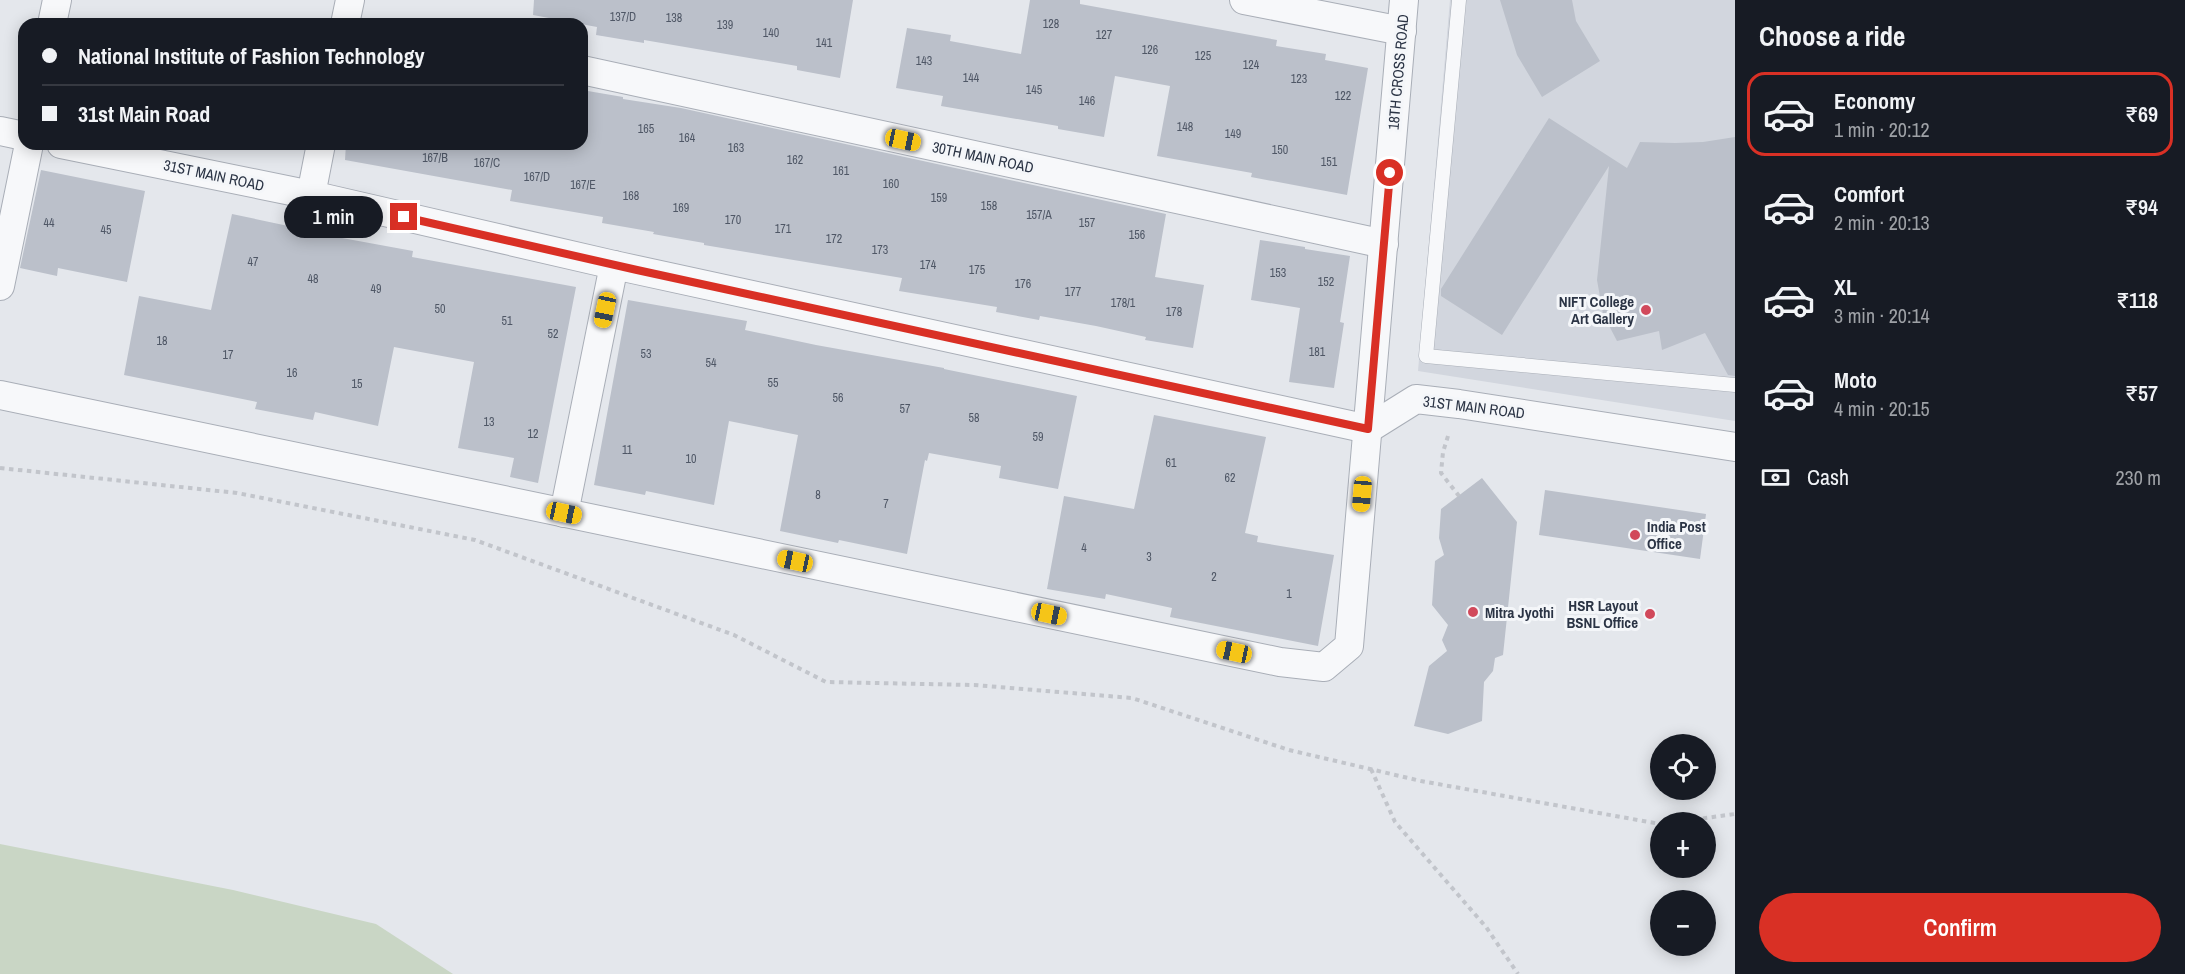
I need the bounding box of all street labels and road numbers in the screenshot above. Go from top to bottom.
street label: 18TH CROSS ROAD [1382,13,1414,131]
street label: 30TH MAIN ROAD [930,136,1036,178]
street label: 31ST MAIN ROAD [162,154,266,196]
street label: 31ST MAIN ROAD [1422,390,1526,424]

